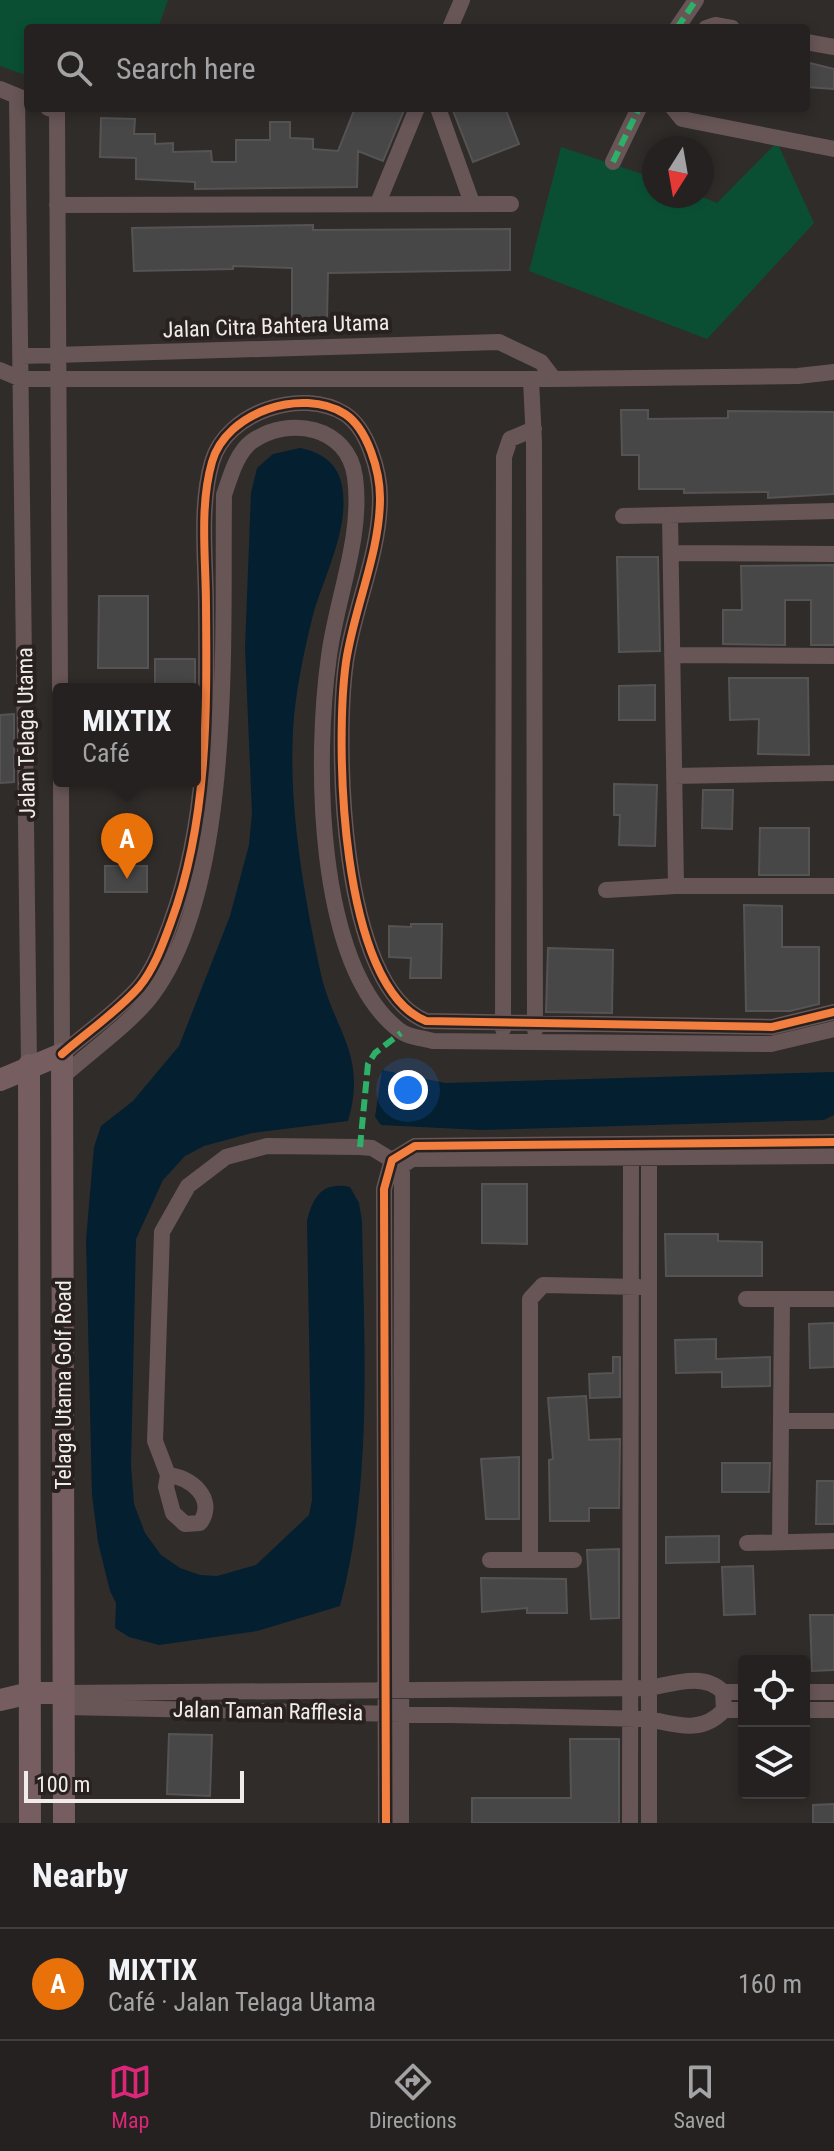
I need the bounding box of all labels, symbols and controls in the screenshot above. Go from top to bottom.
search box [24,24,810,112]
icon: search [52,46,96,90]
text: Search here [116,51,256,86]
north arrow [642,136,714,208]
street label: Jalan Citra Bahtera Utama [162,310,390,342]
street label: Jalan Telaga Utama [12,647,40,819]
popup [53,683,201,787]
text: MIXTIX [82,703,172,738]
text: Café [82,738,130,768]
pin: A [101,813,153,879]
your location [388,1070,428,1110]
street label: Telaga Utama Golf Road [51,1280,76,1490]
map controls [738,1655,810,1799]
button: locate [738,1655,810,1727]
street label: Jalan Taman Rafflesia [173,1697,363,1725]
button: layers [738,1727,810,1799]
scale bar [24,1767,244,1803]
text: 100 m [36,1772,90,1797]
text: Nearby [32,1855,128,1895]
text: MIXTIX [108,1952,197,1987]
text: A [50,1969,66,1999]
text: 160 m [738,1969,802,1999]
text: Café · Jalan Telaga Utama [108,1987,376,2017]
tab: Map [108,2060,152,2133]
tab: Directions [369,2060,457,2133]
tab: Saved [673,2060,726,2133]

